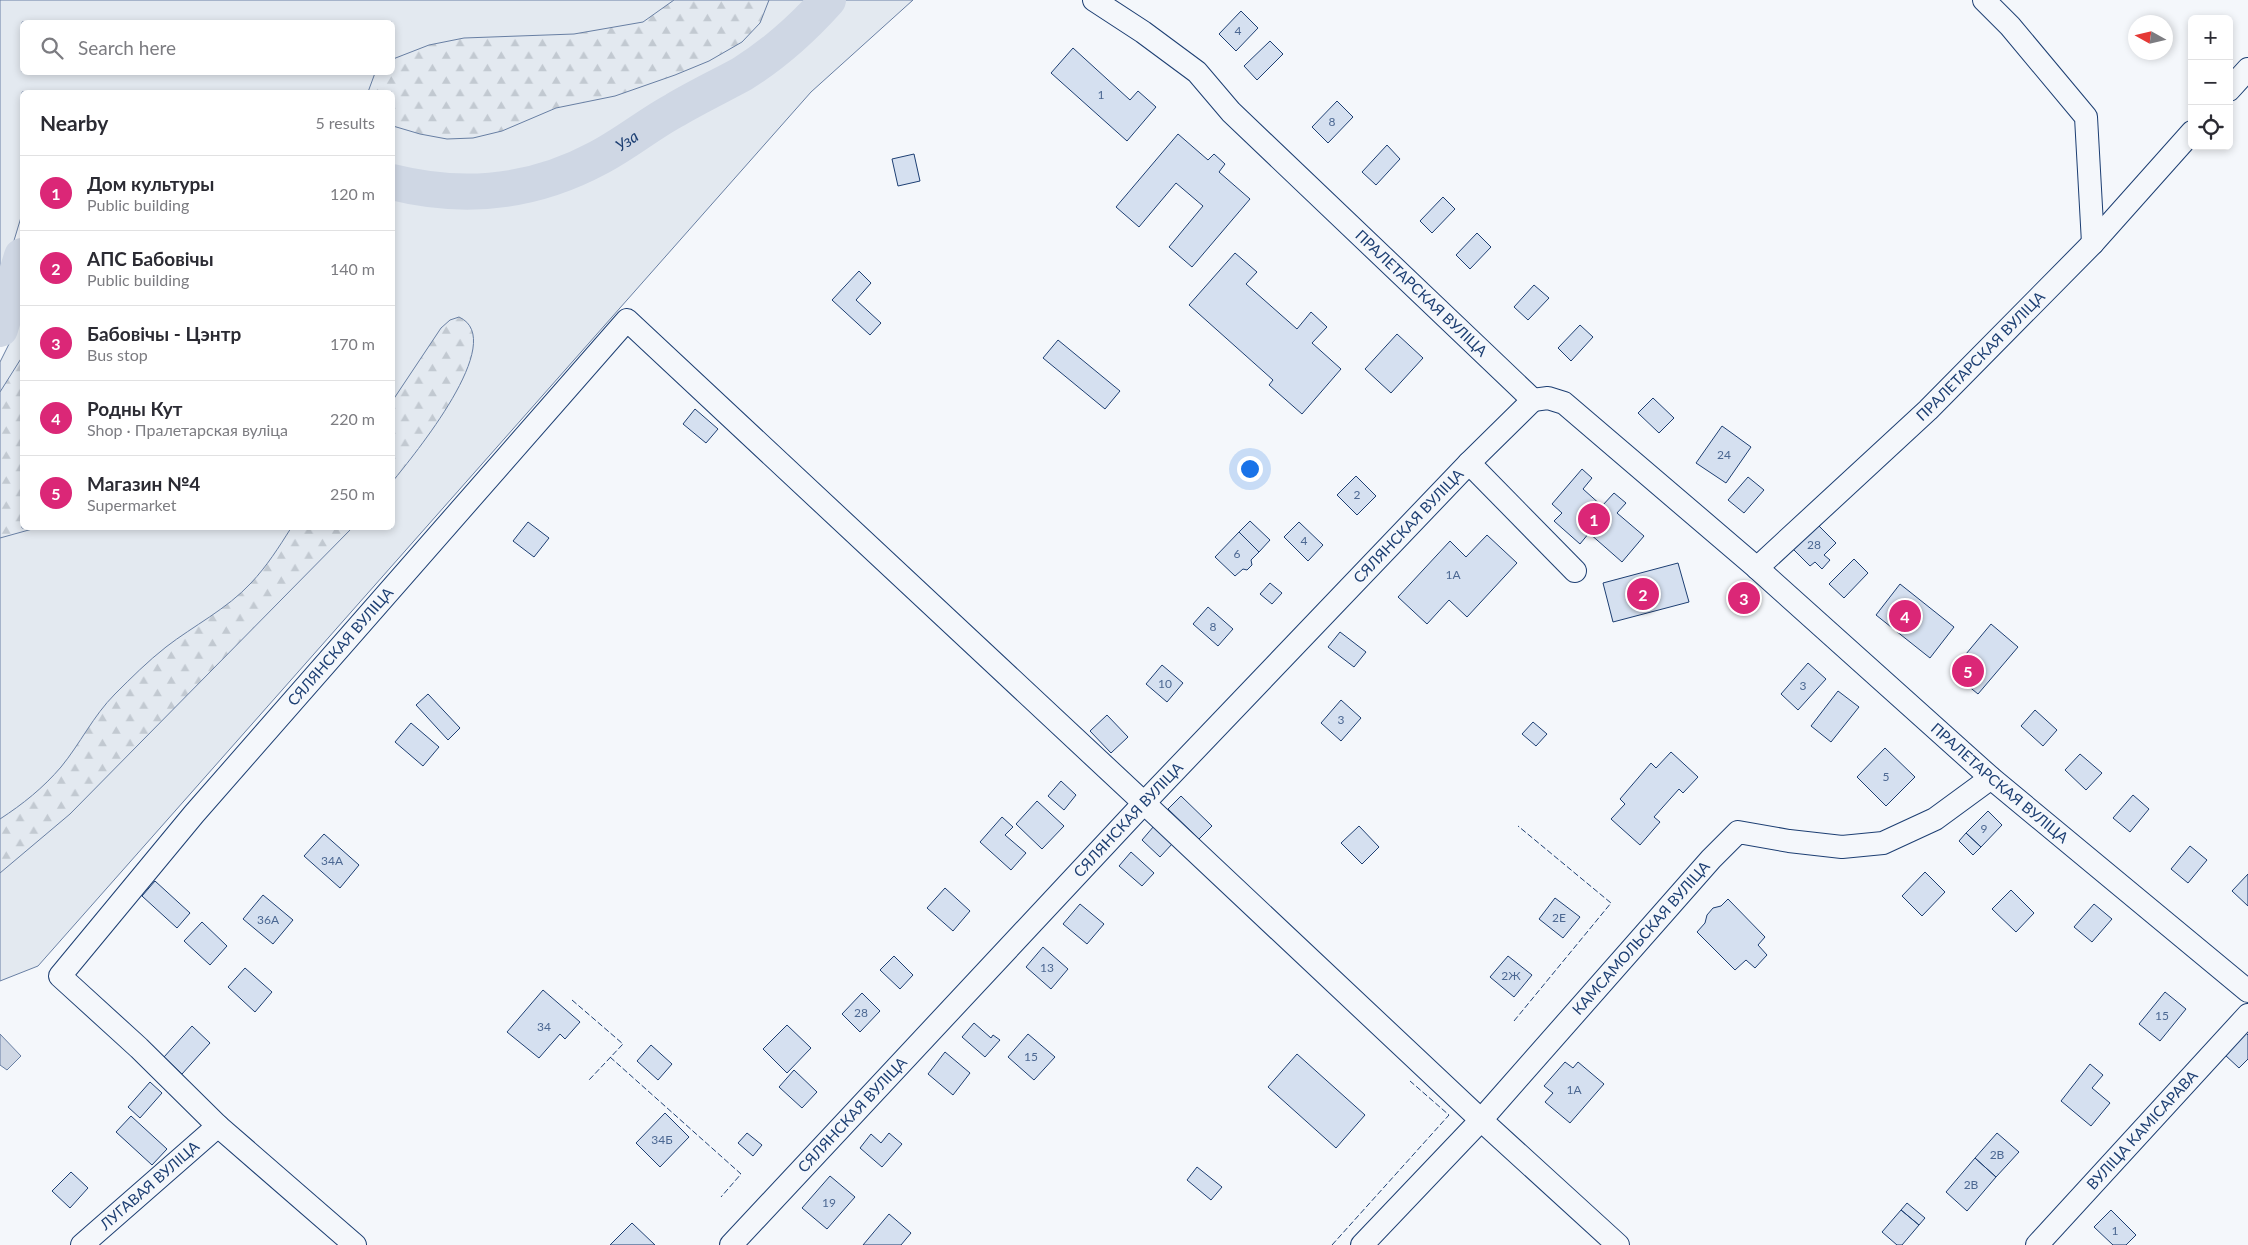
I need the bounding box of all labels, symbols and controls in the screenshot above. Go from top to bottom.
north arrow [2128,15,2173,60]
map controls [2188,15,2233,150]
button: + [2188,15,2233,60]
search box [20,20,395,75]
house number: 4 [1235,23,1242,38]
icon: search [38,34,66,62]
text: Search here [78,36,176,59]
button: − [2188,60,2233,105]
house number: 1 [1098,87,1105,102]
button: locate [2188,105,2233,150]
text: Nearby [40,110,108,135]
text: 5 results [315,113,375,132]
house number: 8 [1329,114,1336,129]
water label: Уза [612,126,642,155]
text: Дом культуры [87,172,214,195]
text: 1 [51,184,61,203]
text: 120 m [330,184,375,203]
text: Public building [87,195,189,214]
street label: ПРАЛЕТАРСКАЯ ВУЛІЦА [1352,226,1492,360]
text: АПС Бабовічы [87,247,214,270]
text: 2 [51,259,61,278]
text: 140 m [330,259,375,278]
text: Public building [87,270,189,289]
street label: ПРАЛЕТАРСКАЯ ВУЛІЦА [1912,287,2049,424]
text: Бабовічы - Цэнтр [87,322,241,345]
text: 3 [51,334,61,353]
text: 170 m [330,334,375,353]
text: Bus stop [87,345,148,364]
text: Родны Кут [87,397,182,420]
text: 4 [51,409,61,428]
text: 220 m [330,409,375,428]
text: Shop · Пралетарская вуліца [87,420,288,439]
house number: 24 [1717,447,1731,462]
your location [1237,456,1263,482]
street label: СЯЛЯНСКАЯ ВУЛІЦА [1349,464,1467,586]
text: Магазин №4 [87,472,200,495]
text: 5 [51,484,61,503]
text: 250 m [330,484,375,503]
house number: 2 [1354,487,1361,502]
text: Supermarket [87,495,176,514]
pin: 1 [1578,500,1610,538]
house number: 4 [1301,533,1308,548]
house number: 28 [1807,537,1821,552]
house number: 6 [1234,546,1241,561]
house number: 1А [1445,567,1461,582]
pin: 2 [1627,575,1659,613]
pin: 3 [1728,579,1760,617]
street label: СЯЛЯНСКАЯ ВУЛІЦА [283,583,397,709]
pin: 4 [1889,597,1921,635]
house number: 8 [1210,619,1217,634]
pin: 5 [1952,652,1984,690]
house number: 10 [1158,676,1172,691]
house number: 3 [1800,678,1807,693]
house number: 3 [1338,712,1345,727]
street label: ПРАЛЕТАРСКАЯ ВУЛІЦА [1928,719,2073,847]
street label: СЯЛЯНСКАЯ ВУЛІЦА [1069,757,1187,880]
house number: 5 [1883,769,1890,784]
house number: 9 [1981,821,1988,836]
house number: 34А [321,853,344,868]
street label: КАМСАМОЛЬСКАЯ ВУЛІЦА [1568,856,1714,1018]
house number: 2Е [1552,910,1566,925]
house number: 36А [257,912,280,927]
house number: 13 [1040,960,1054,975]
house number: 2Ж [1501,968,1521,983]
house number: 28 [854,1005,868,1020]
house number: 15 [2155,1008,2169,1023]
house number: 34 [537,1019,551,1034]
house number: 15 [1024,1049,1038,1064]
street label: СЯЛЯНСКАЯ ВУЛІЦА [794,1052,911,1176]
street label: ВУЛІЦА КАМІСАРАВА [2083,1065,2201,1193]
house number: 1А [1566,1082,1582,1097]
house number: 34Б [651,1132,673,1147]
street label: ЛУГАВАЯ ВУЛІЦА [95,1136,203,1234]
house number: 2В [1990,1147,2005,1162]
house number: 2В [1964,1177,1979,1192]
house number: 19 [822,1195,836,1210]
house number: 1 [2112,1223,2119,1238]

